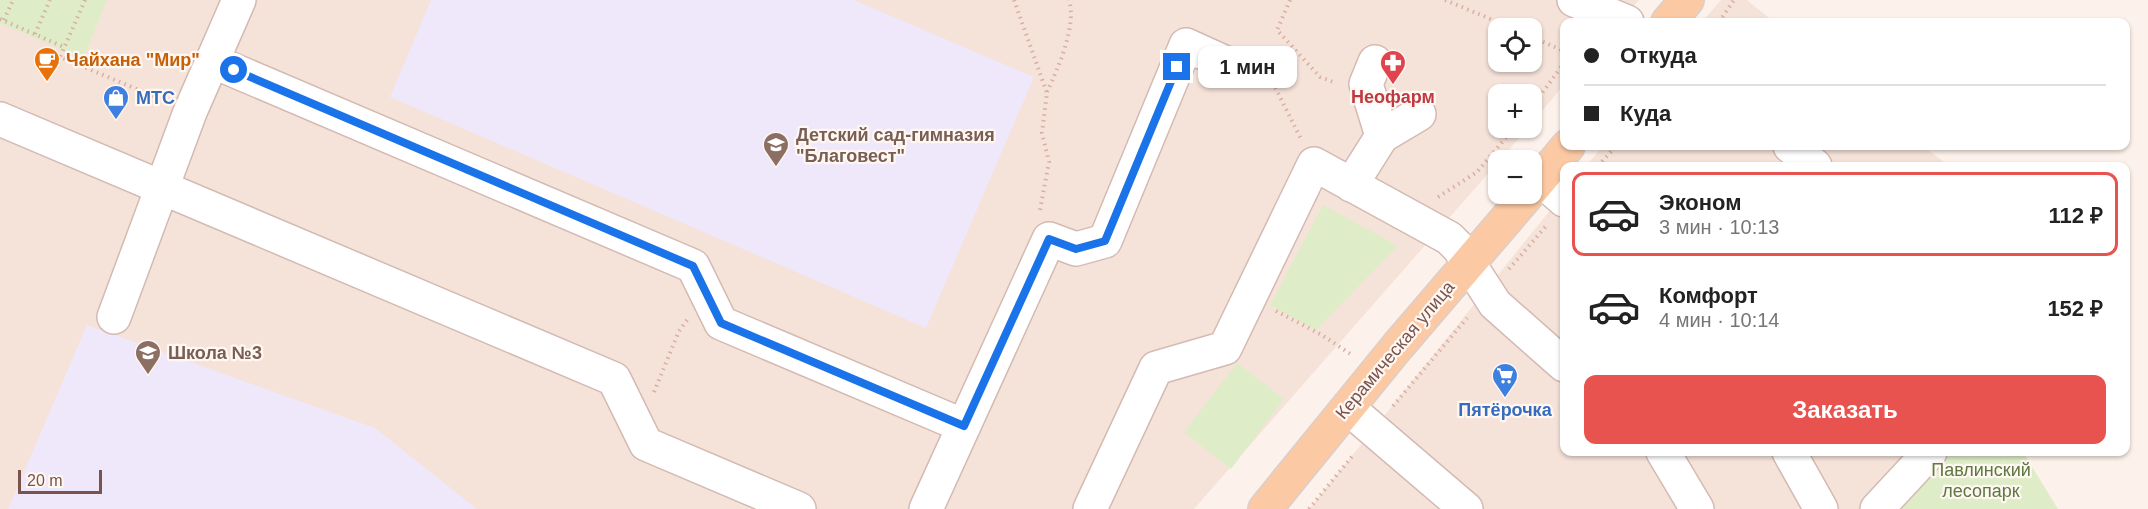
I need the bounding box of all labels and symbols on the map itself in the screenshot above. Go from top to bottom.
cafe icon: Чайхана "Мир" [32,45,62,83]
callout: 1 мин [1198,46,1297,88]
pharmacy icon: Неофарм [1378,48,1408,86]
place label: Чайхана "Мир" [66,50,200,70]
route end [1163,53,1190,80]
route start [220,56,247,83]
shop icon: МТС [101,83,131,121]
place label: Неофарм [1351,87,1435,107]
place label: МТС [136,88,175,108]
place label: Детский сад-гимназия "Благовест" [796,125,995,166]
school or university icon: Детский сад-гимназия "Благовест" [761,130,791,168]
street label: Керамическая улица [1331,276,1459,423]
school or university icon: Школа №3 [133,338,163,376]
place label: Школа №3 [168,343,262,363]
supermarket icon: Пятёрочка [1490,361,1520,399]
place label: Пятёрочка [1458,400,1553,420]
park label: Павлинский лесопарк [1931,460,2031,501]
scale bar [18,467,102,494]

